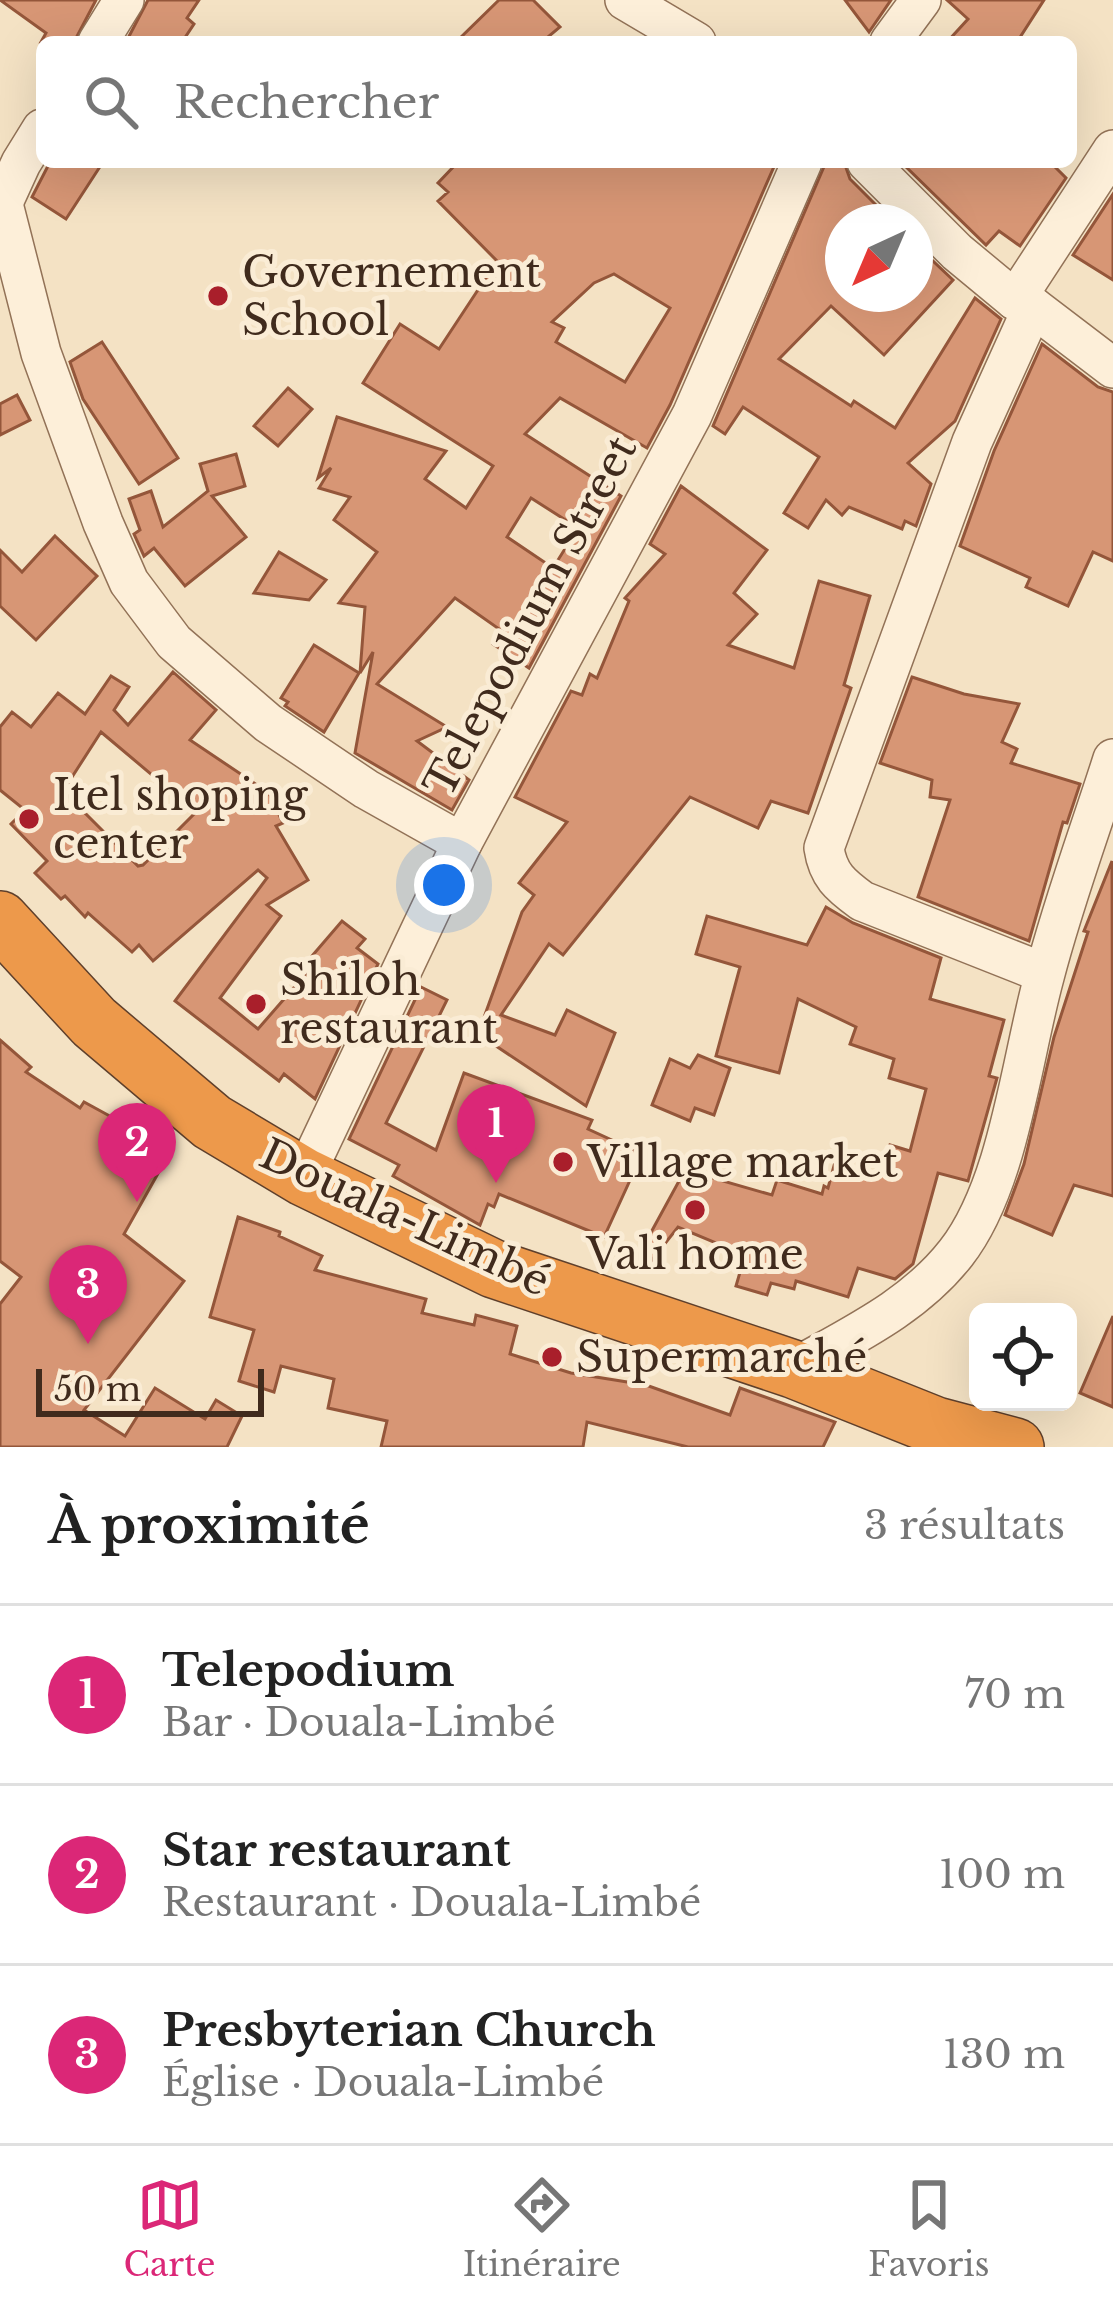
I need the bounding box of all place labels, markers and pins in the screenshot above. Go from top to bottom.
place label: Governement School [242,246,541,346]
marker: Governement School [205,283,231,309]
place label: Itel shoping center [53,769,309,869]
marker: Itel shoping center [16,806,42,832]
place label: Shiloh restaurant [280,954,498,1054]
marker: Shiloh restaurant [243,991,269,1017]
pin: 1 [457,1084,535,1183]
pin: 2 [98,1103,176,1202]
place label: Village market [586,1136,898,1188]
marker: Village market [550,1149,576,1175]
marker: Vali home [682,1197,708,1223]
place label: Vali home [585,1228,804,1280]
pin: 3 [49,1245,127,1344]
place label: Supermarché [576,1331,867,1383]
marker: Supermarché [539,1344,565,1370]

